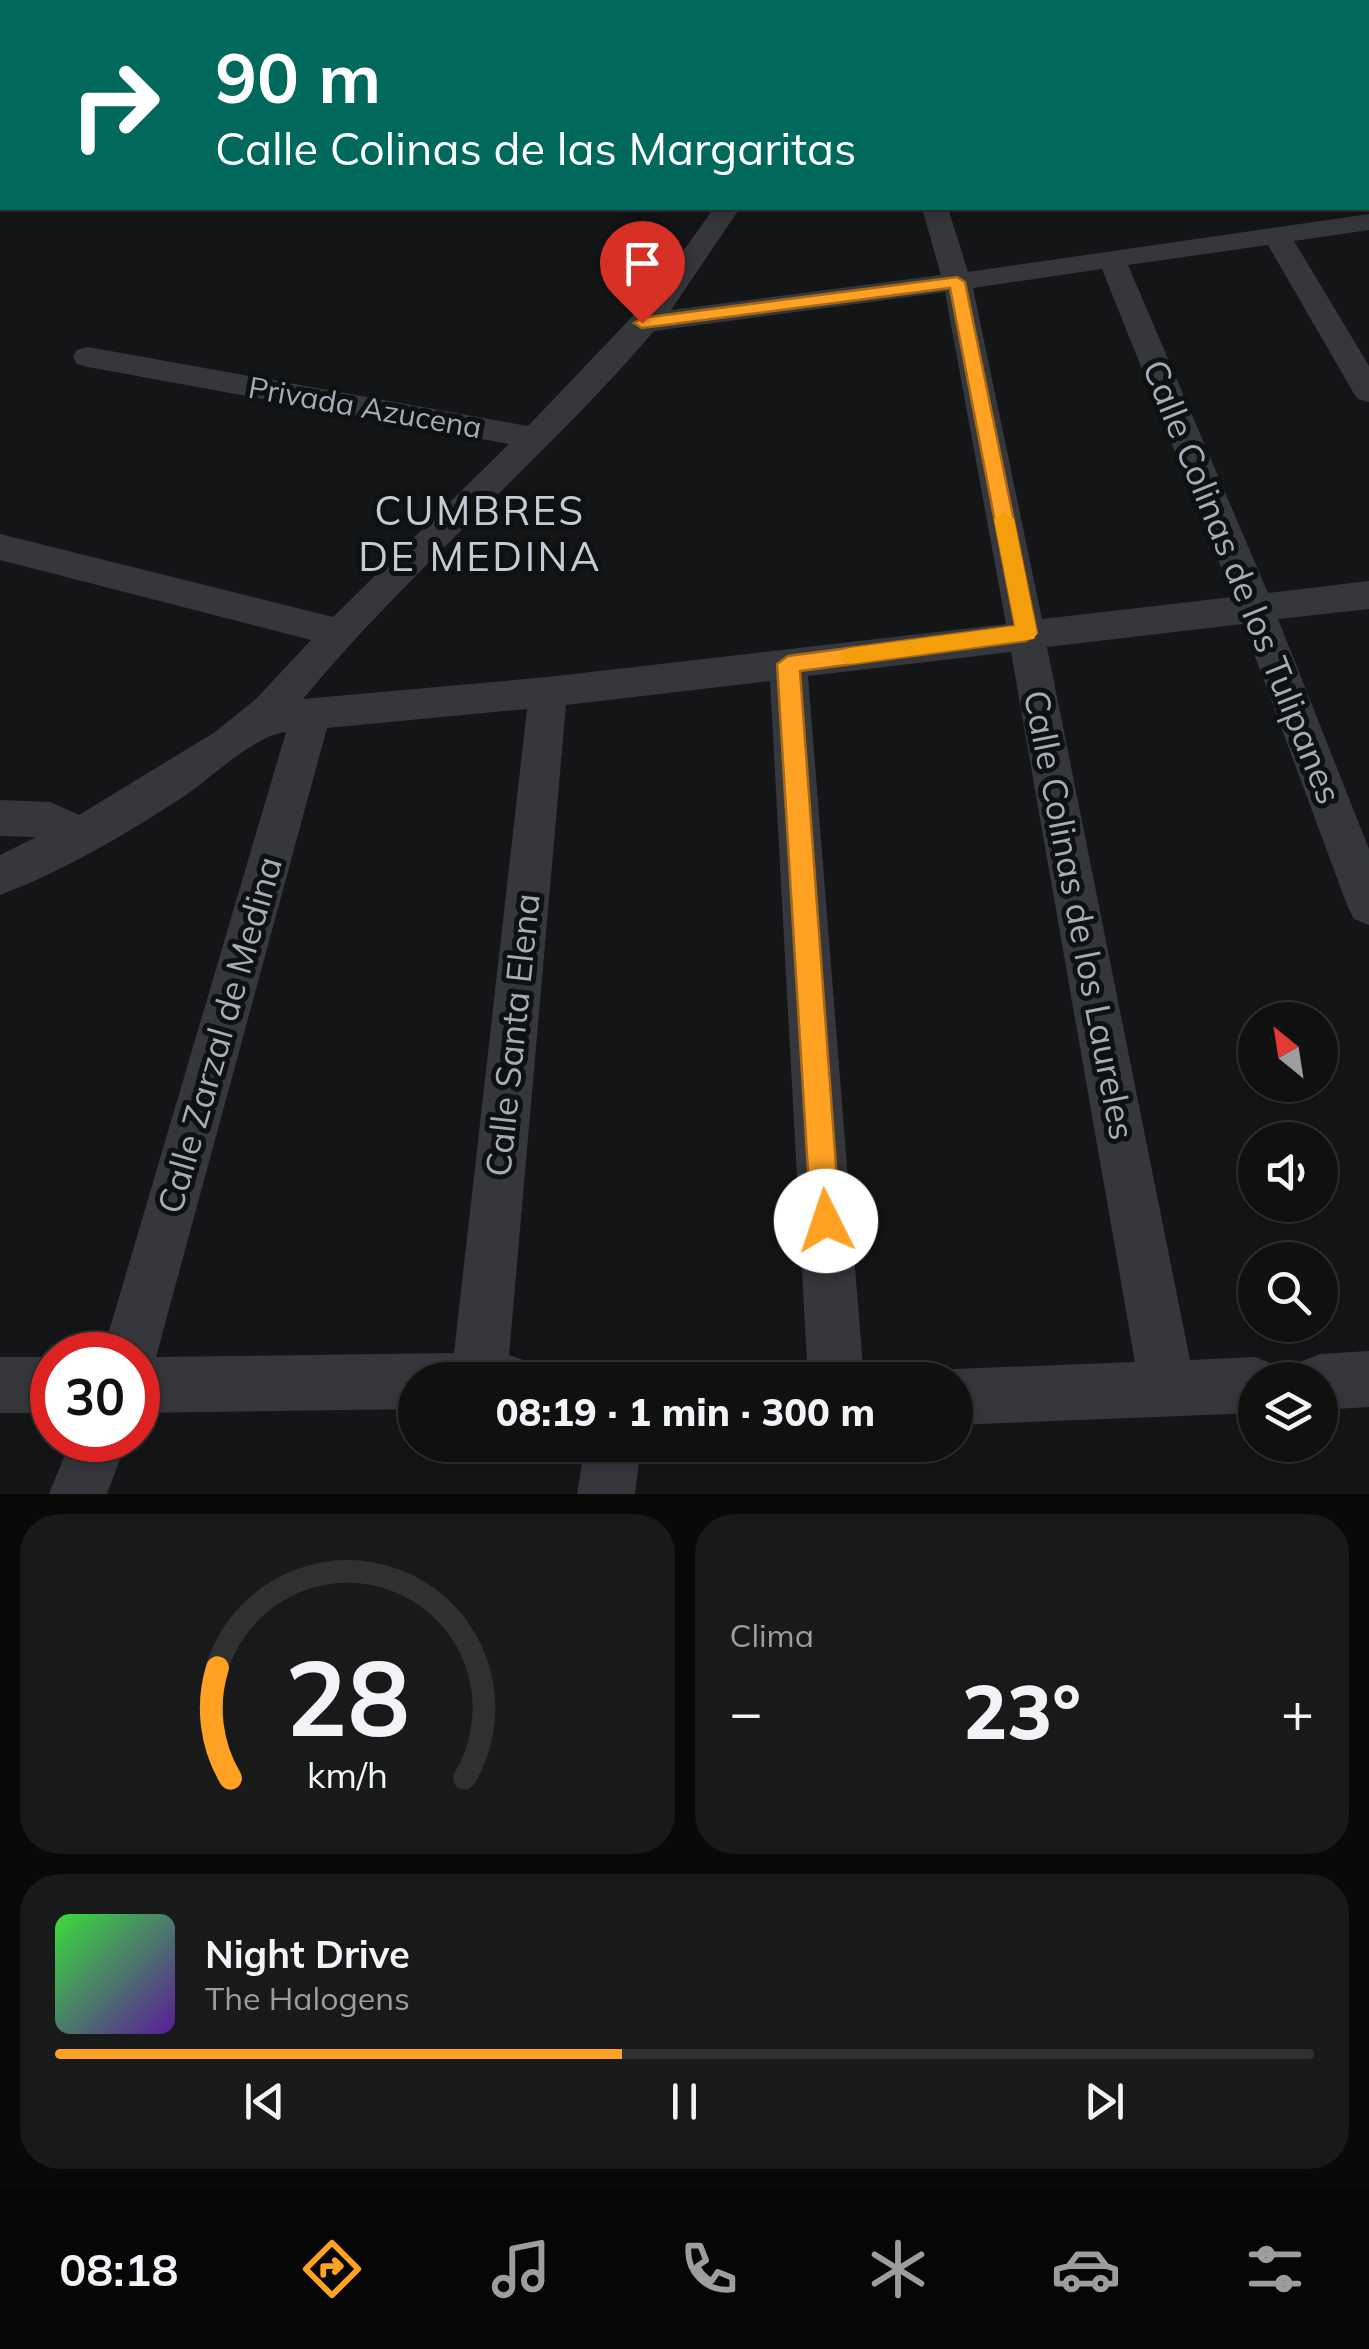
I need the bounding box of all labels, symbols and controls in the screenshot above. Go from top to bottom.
text: 90 m [215,33,381,121]
icon: right [50,40,180,170]
text: Calle Colinas de las Margaritas [215,120,856,176]
pin [600,221,685,324]
icon: arrive [615,236,670,291]
street label: Calle Colinas de los Tulipanes [1134,353,1352,810]
street label: Privada Azucena [246,368,485,446]
district label: CUMBRES DE MEDINA [358,485,602,581]
street label: Calle Colinas de los Laureles [1015,686,1145,1143]
street label: Calle Zarzal de Medina [147,851,291,1218]
street label: Calle Santa Elena [475,891,549,1179]
north arrow [1238,1002,1338,1102]
map controls [1238,1002,1338,1462]
button: sound [1238,1122,1338,1222]
position arrow [774,1169,878,1273]
button: search [1238,1242,1338,1342]
speed limit sign: 30 [30,1332,160,1462]
button: layers [1238,1362,1338,1462]
text: 08:19 · 1 min · 300 m [496,1388,875,1436]
text: Clima [730,1615,814,1655]
text: 28 [285,1631,410,1762]
text: 23° [962,1664,1081,1758]
text: − [730,1677,763,1746]
text: + [1281,1677,1314,1746]
text: km/h [307,1752,388,1797]
text: Night Drive [205,1930,410,1978]
text: The Halogens [205,1978,410,2018]
icon: previous [237,2074,292,2129]
icon: pause [657,2074,712,2129]
icon: next [1077,2074,1132,2129]
icon: directions [297,2234,367,2304]
icon: music [486,2234,556,2304]
icon: phone [674,2234,744,2304]
icon: climate [863,2234,933,2304]
icon: car [1051,2234,1121,2304]
icon: filters [1240,2234,1310,2304]
text: 08:18 [59,2241,178,2297]

